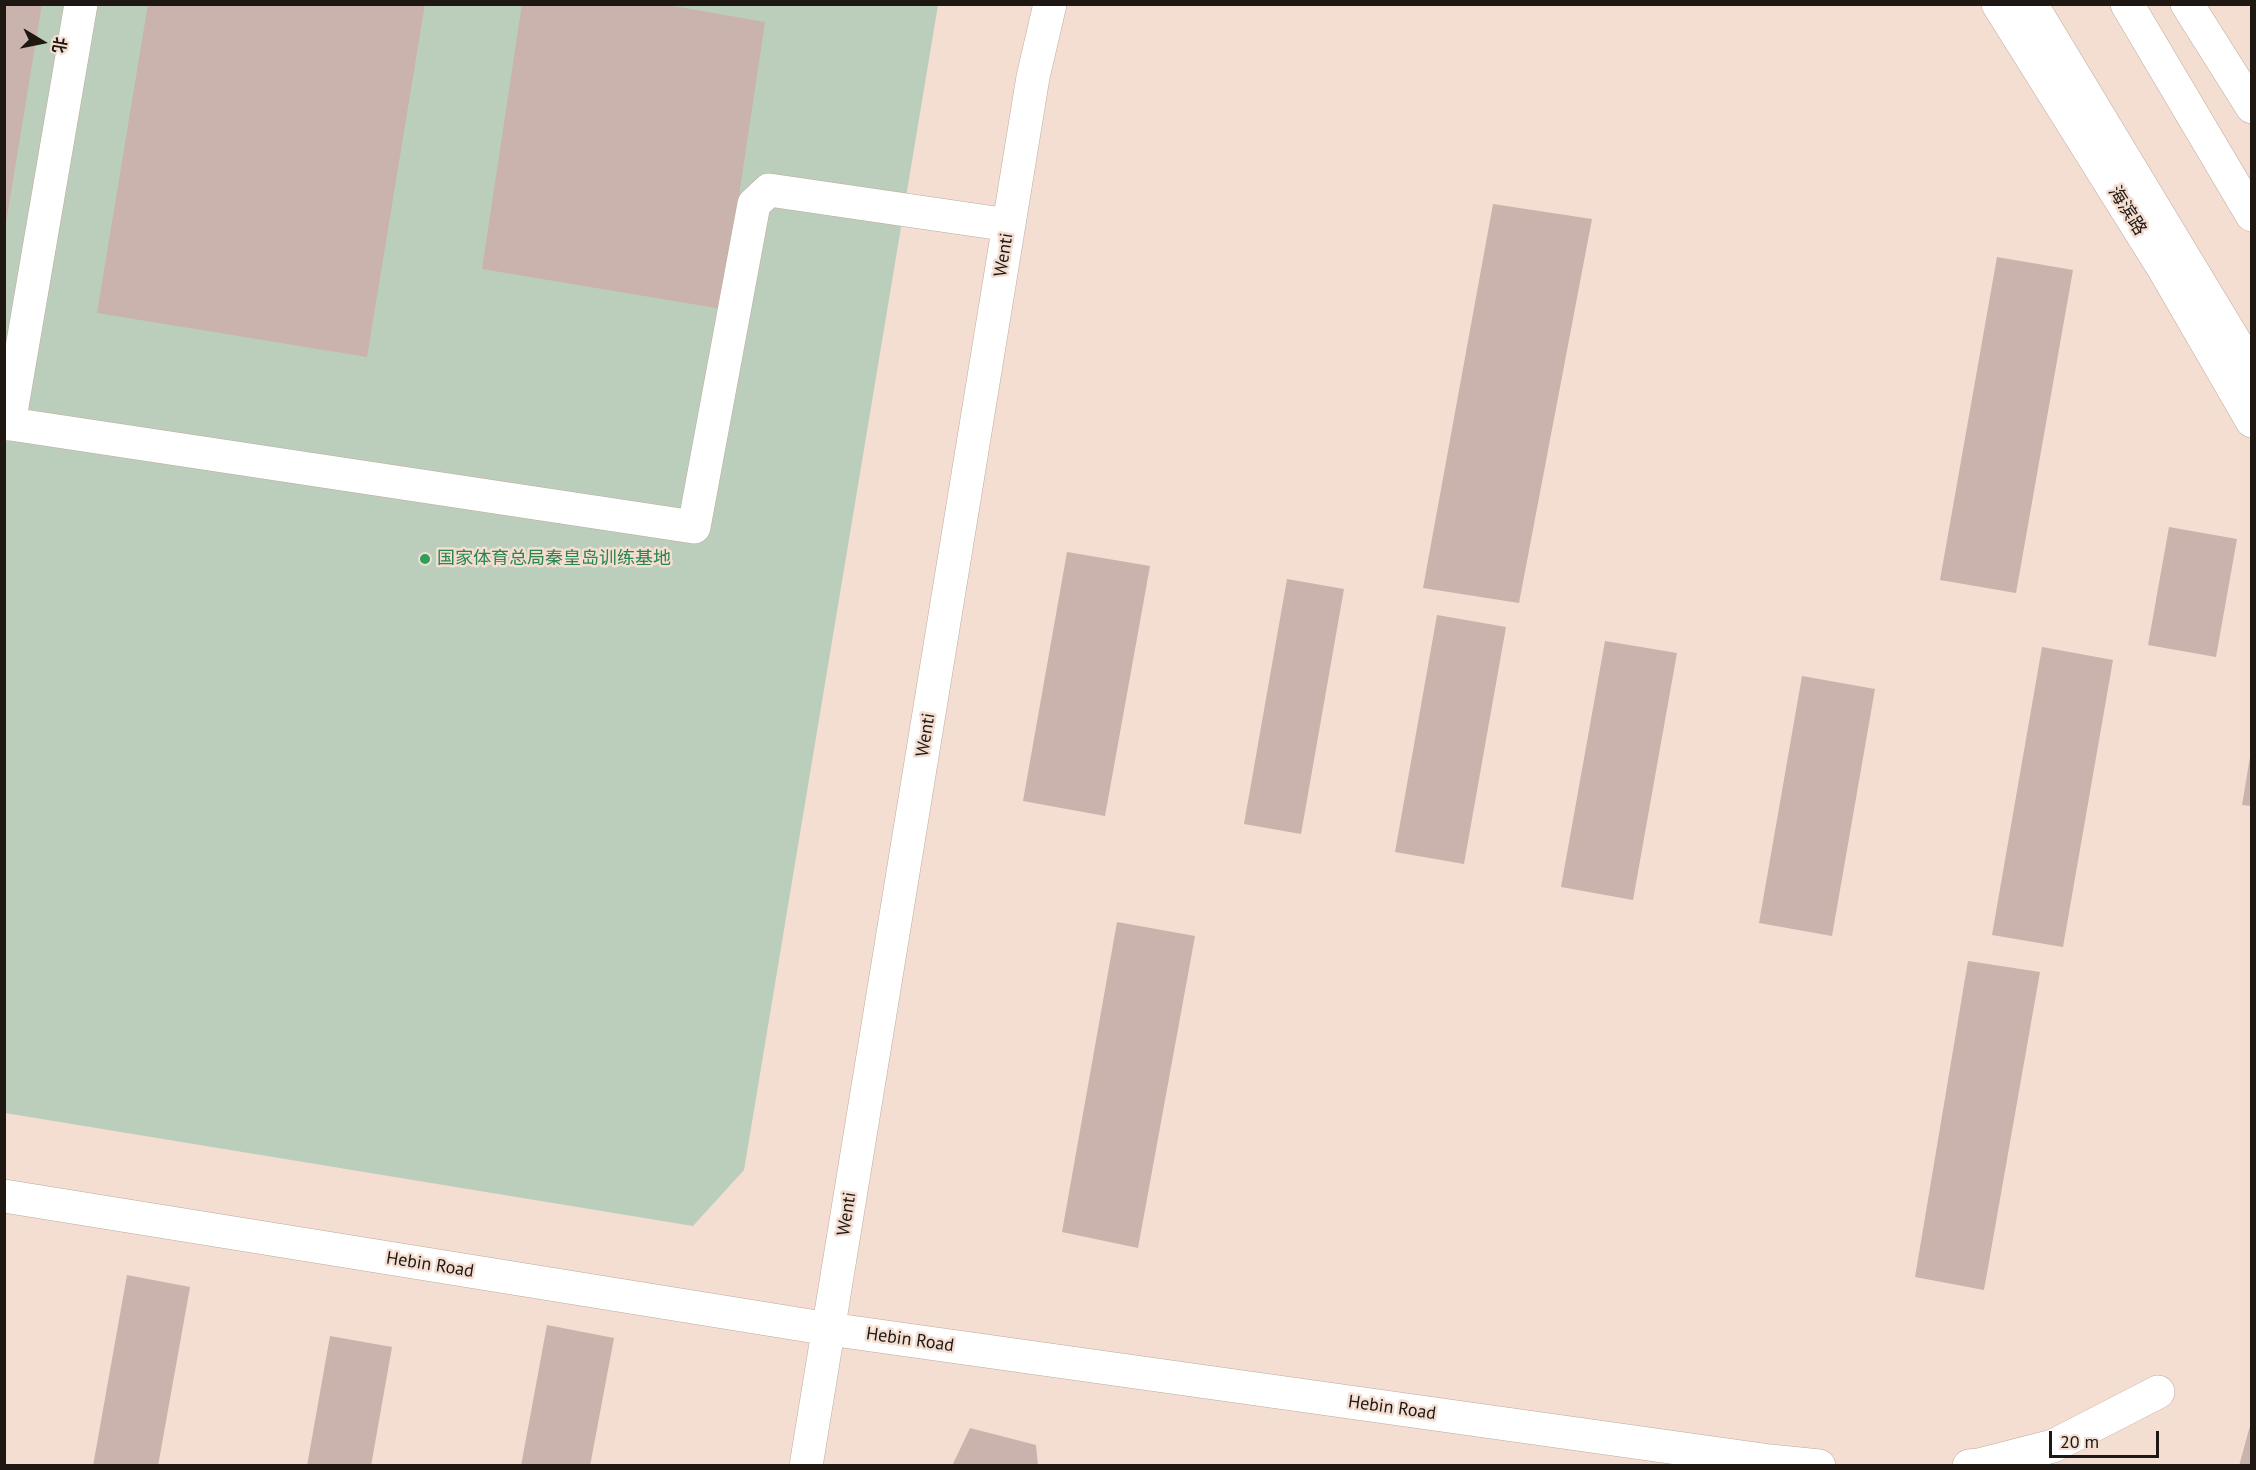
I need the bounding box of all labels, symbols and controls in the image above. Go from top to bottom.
north arrow [12,12,72,72]
text: 北 [48,35,71,55]
street label: 海滨路 [2104,182,2150,240]
street label: Wenti [990,232,1018,278]
place label: 国家体育总局秦皇岛训练基地 [437,548,671,570]
marker: 国家体育总局秦皇岛训练基地 [418,552,432,566]
street label: Wenti [912,712,940,758]
street label: Wenti [833,1191,861,1237]
street label: Hebin Road [385,1247,475,1283]
street label: Hebin Road [865,1323,955,1357]
street label: Hebin Road [1347,1391,1437,1425]
scale bar [2052,1419,2162,1457]
text: 20 m [2060,1430,2099,1453]

